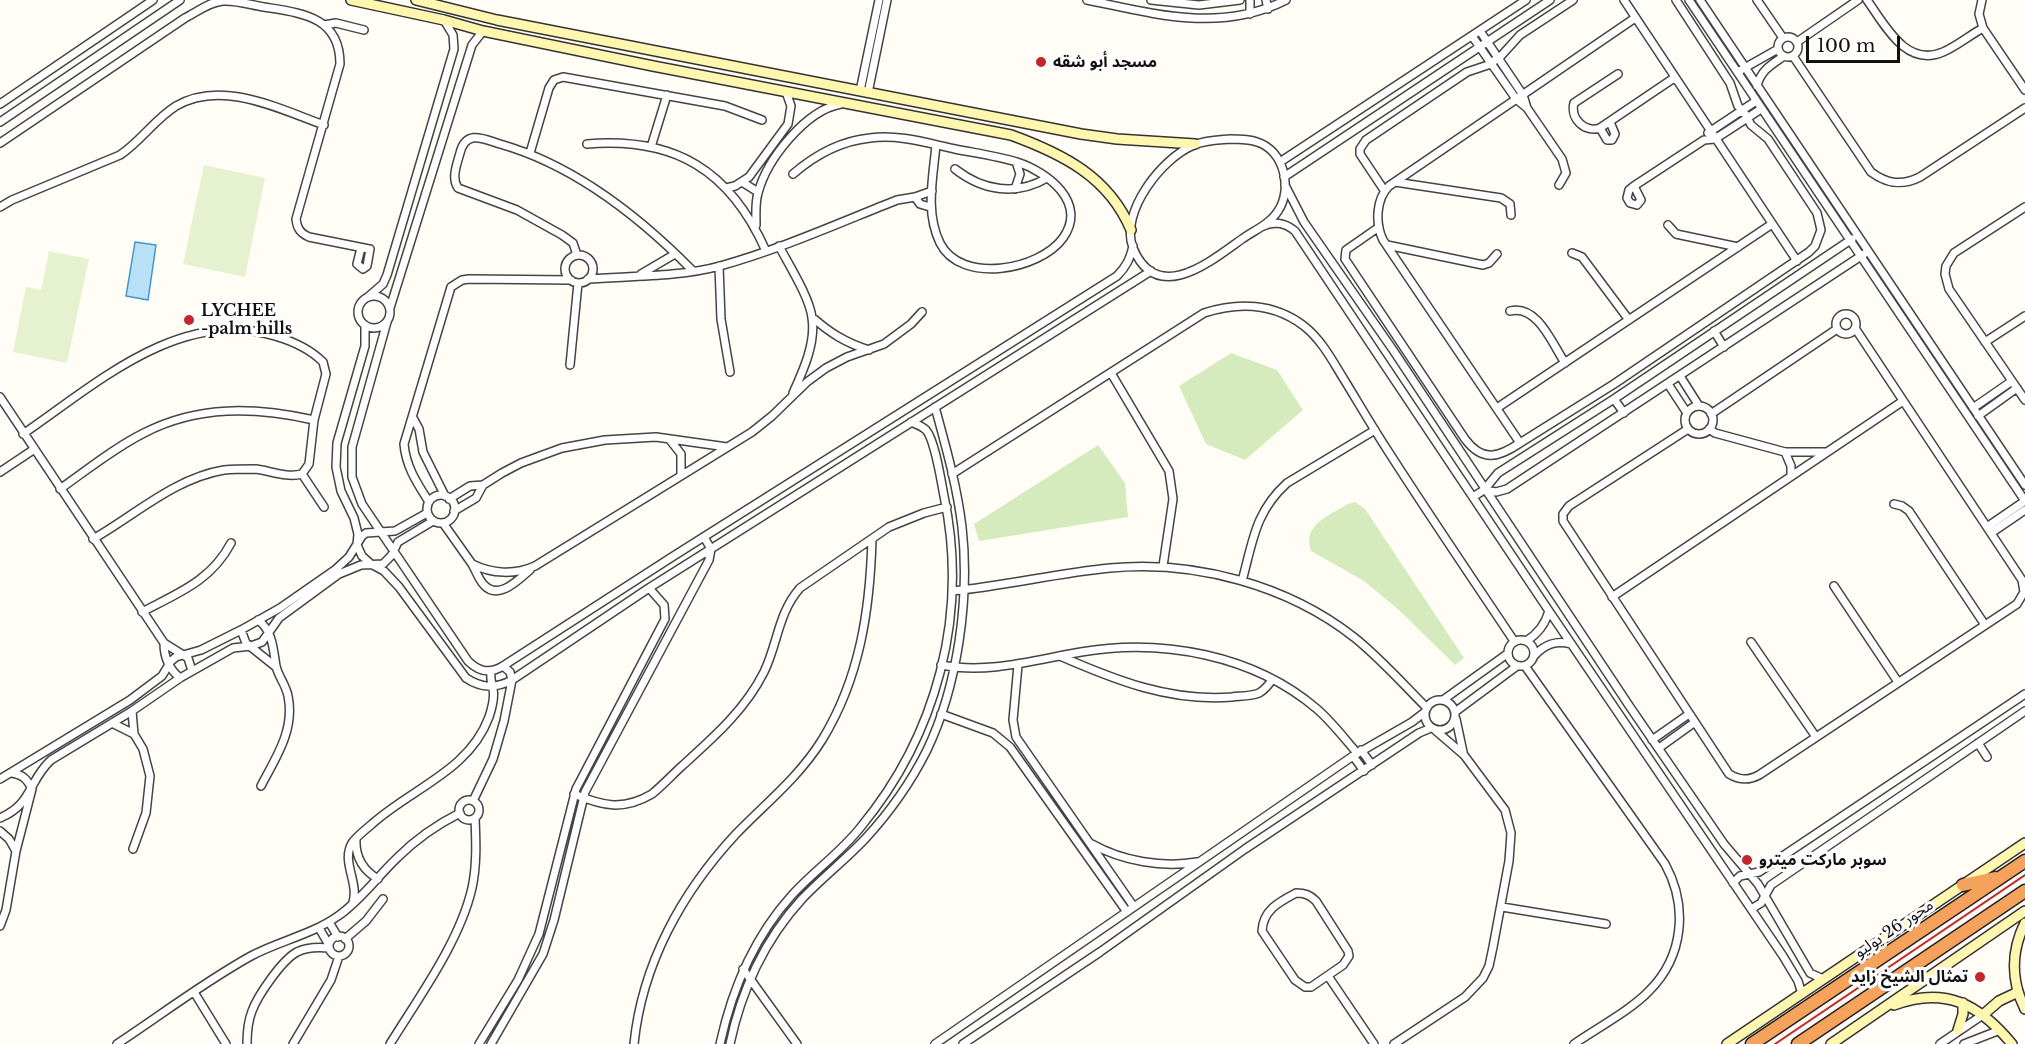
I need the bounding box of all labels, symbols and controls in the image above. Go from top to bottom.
scale bar [1809,24,1904,62]
text: 100 m [1817,35,1875,57]
place label: مسجد أبو شقه [1053,52,1157,72]
marker: مسجد أبو شقه [1034,55,1048,69]
place label: LYCHEE -palm hills [201,301,292,339]
marker: LYCHEE -palm hills [182,313,196,327]
place label: سوبر ماركت ميترو [1759,850,1887,870]
marker: سوبر ماركت ميترو [1740,853,1754,867]
street label: محور 26 يوليو [1851,895,1937,963]
place label: تمثال الشيخ زايد [1851,967,1968,987]
marker: تمثال الشيخ زايد [1973,970,1987,984]

